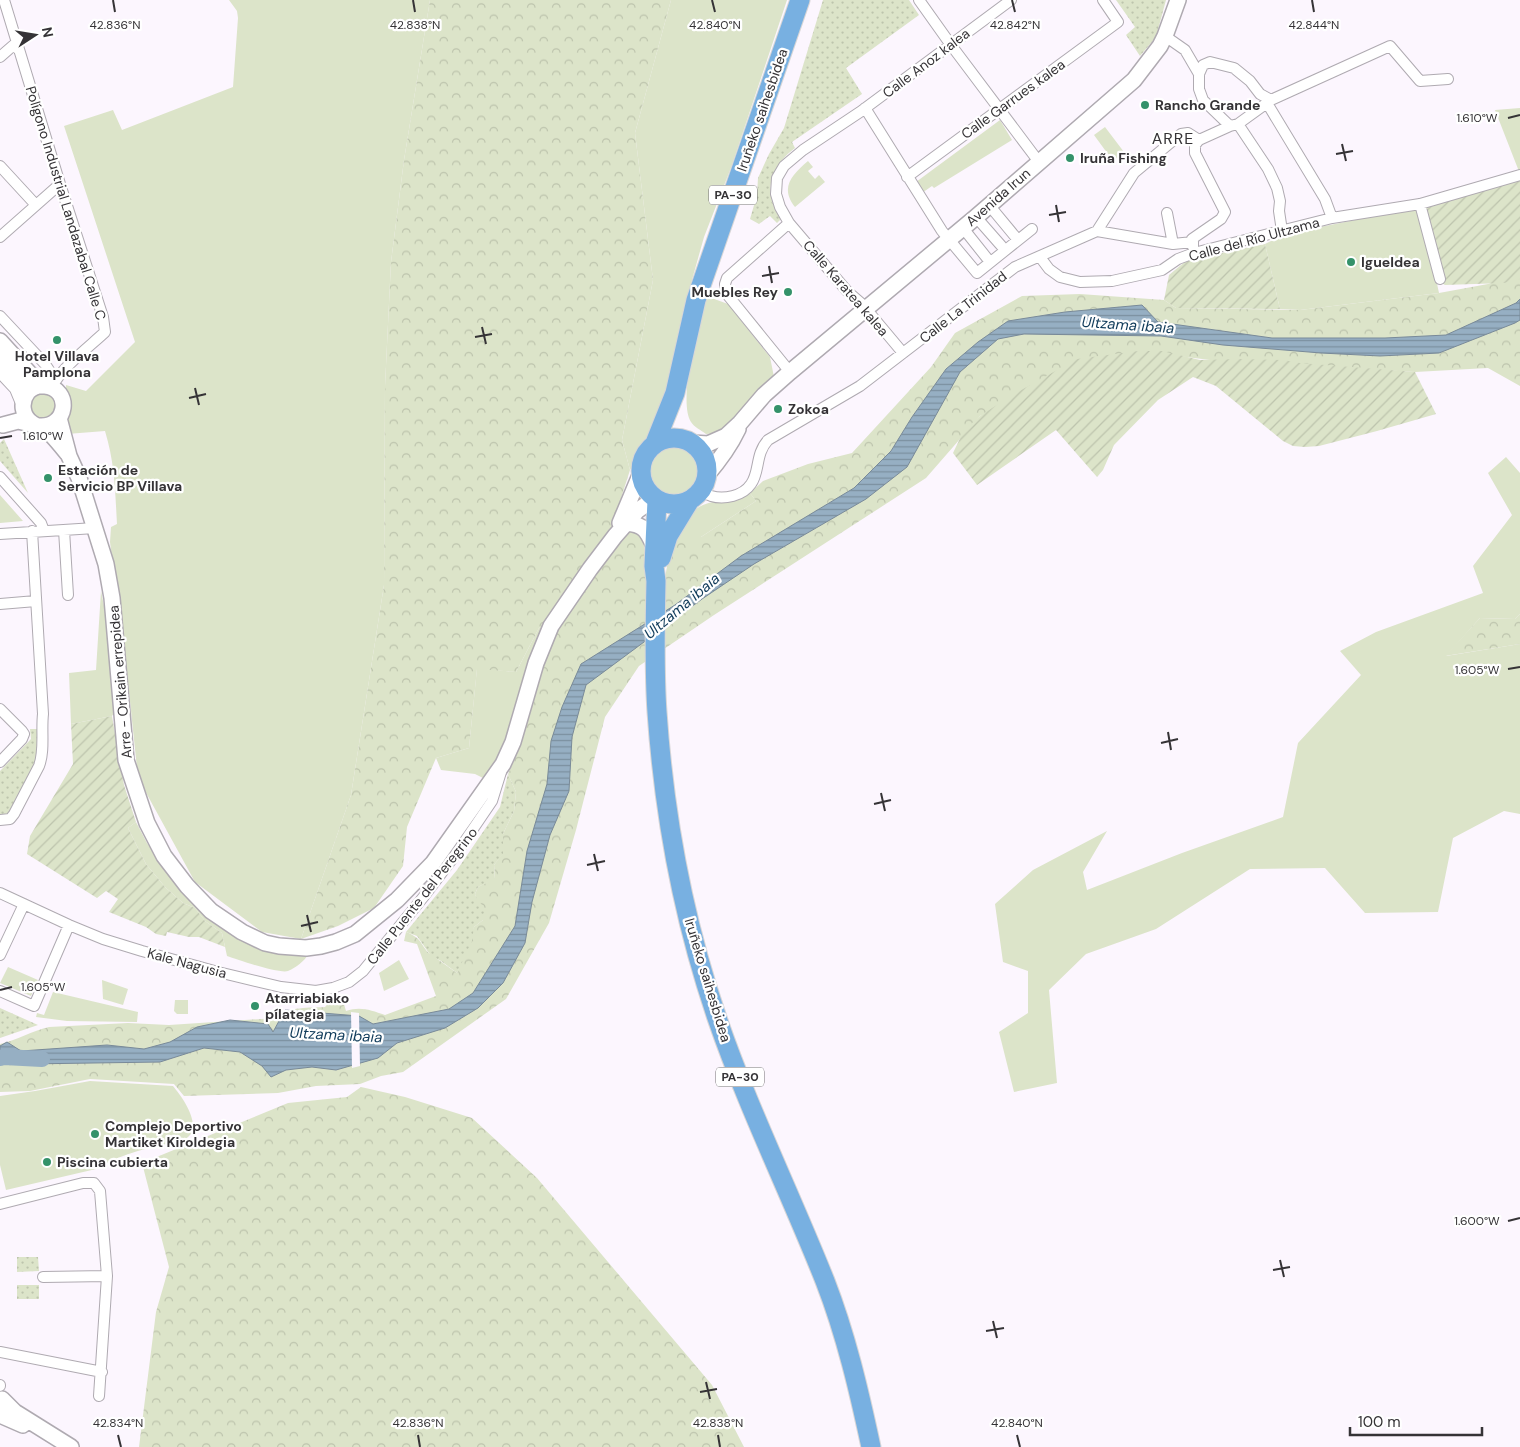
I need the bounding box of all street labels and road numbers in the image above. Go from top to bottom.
street label: Calle Anoz kalea [879,24,973,102]
street label: Iruñeko saihesbidea [733,46,791,174]
street label: Calle Garrues kalea [957,55,1069,143]
street label: Polígono Industrial Landazabal Calle C [22,84,110,322]
street label: Avenida Irun [962,164,1034,230]
road number: PA-30 [709,186,757,204]
street label: Calle del Río Ultzama [1187,213,1321,265]
street label: Calle Karatea kalea [799,236,893,340]
street label: Calle La Trinidad [916,267,1010,347]
street label: Arre - Orikain errepidea [104,605,136,759]
street label: Calle Puente del Peregrino [363,824,481,968]
street label: Iruñeko saihesbidea [681,916,735,1044]
street label: Kale Nagusia [145,944,229,982]
road number: PA-30 [716,1068,764,1086]

